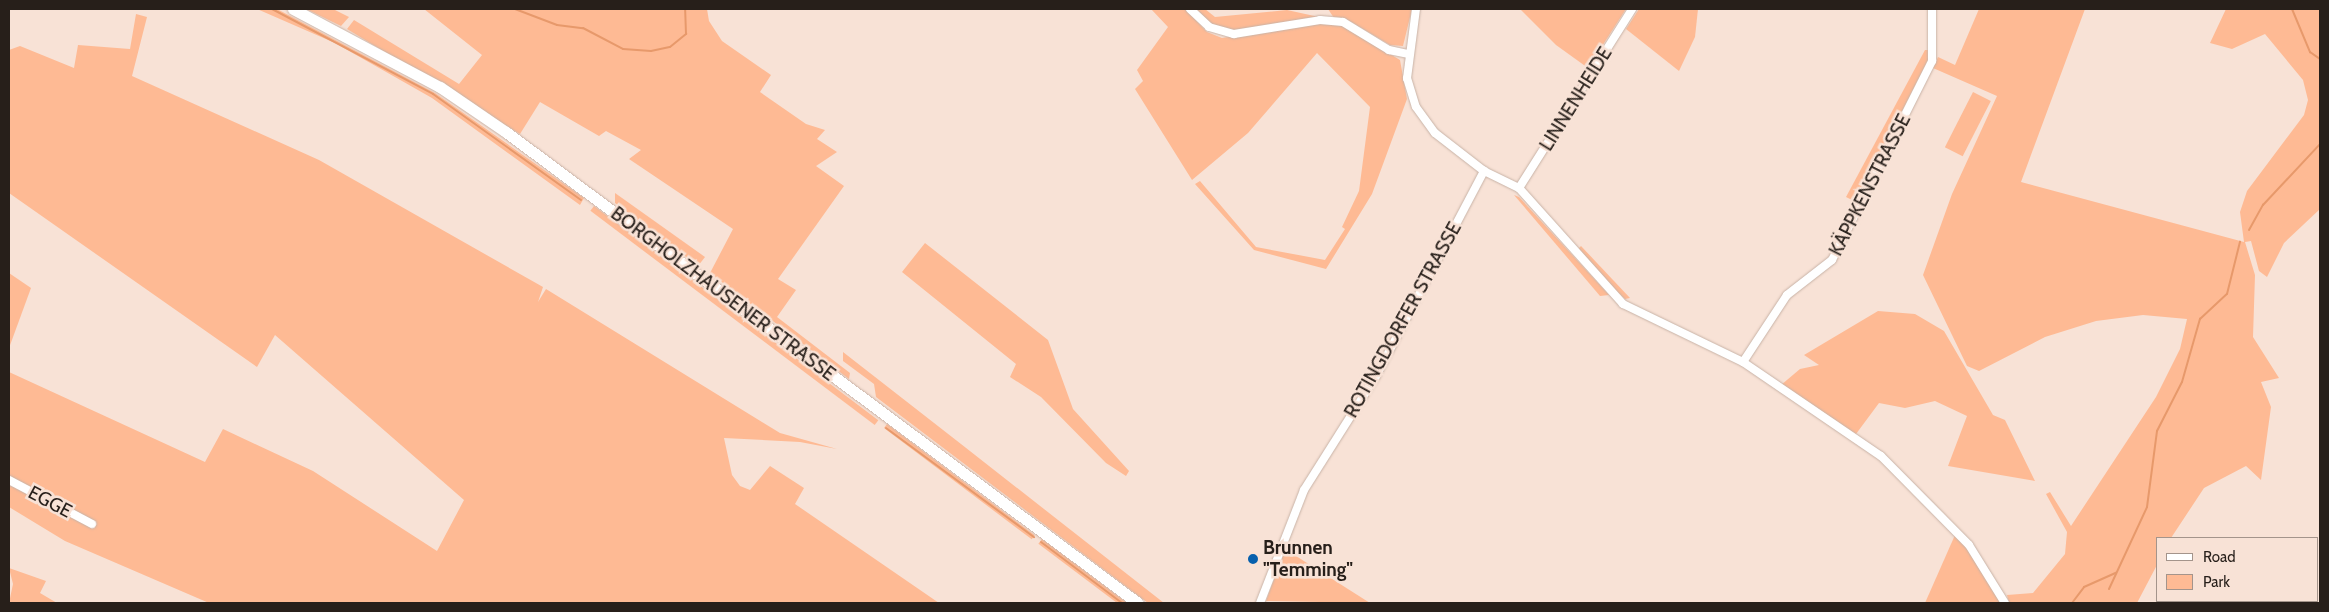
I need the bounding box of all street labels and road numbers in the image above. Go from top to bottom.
street label: LINNENHEIDE [1535,43,1617,155]
street label: KÄPPKENSTRASSE [1824,110,1916,260]
street label: BORGHOLZHAUSENER STRASSE [606,202,840,386]
street label: ROTINGDORFER STRASSE [1340,218,1466,422]
street label: EGGE [24,481,76,523]

